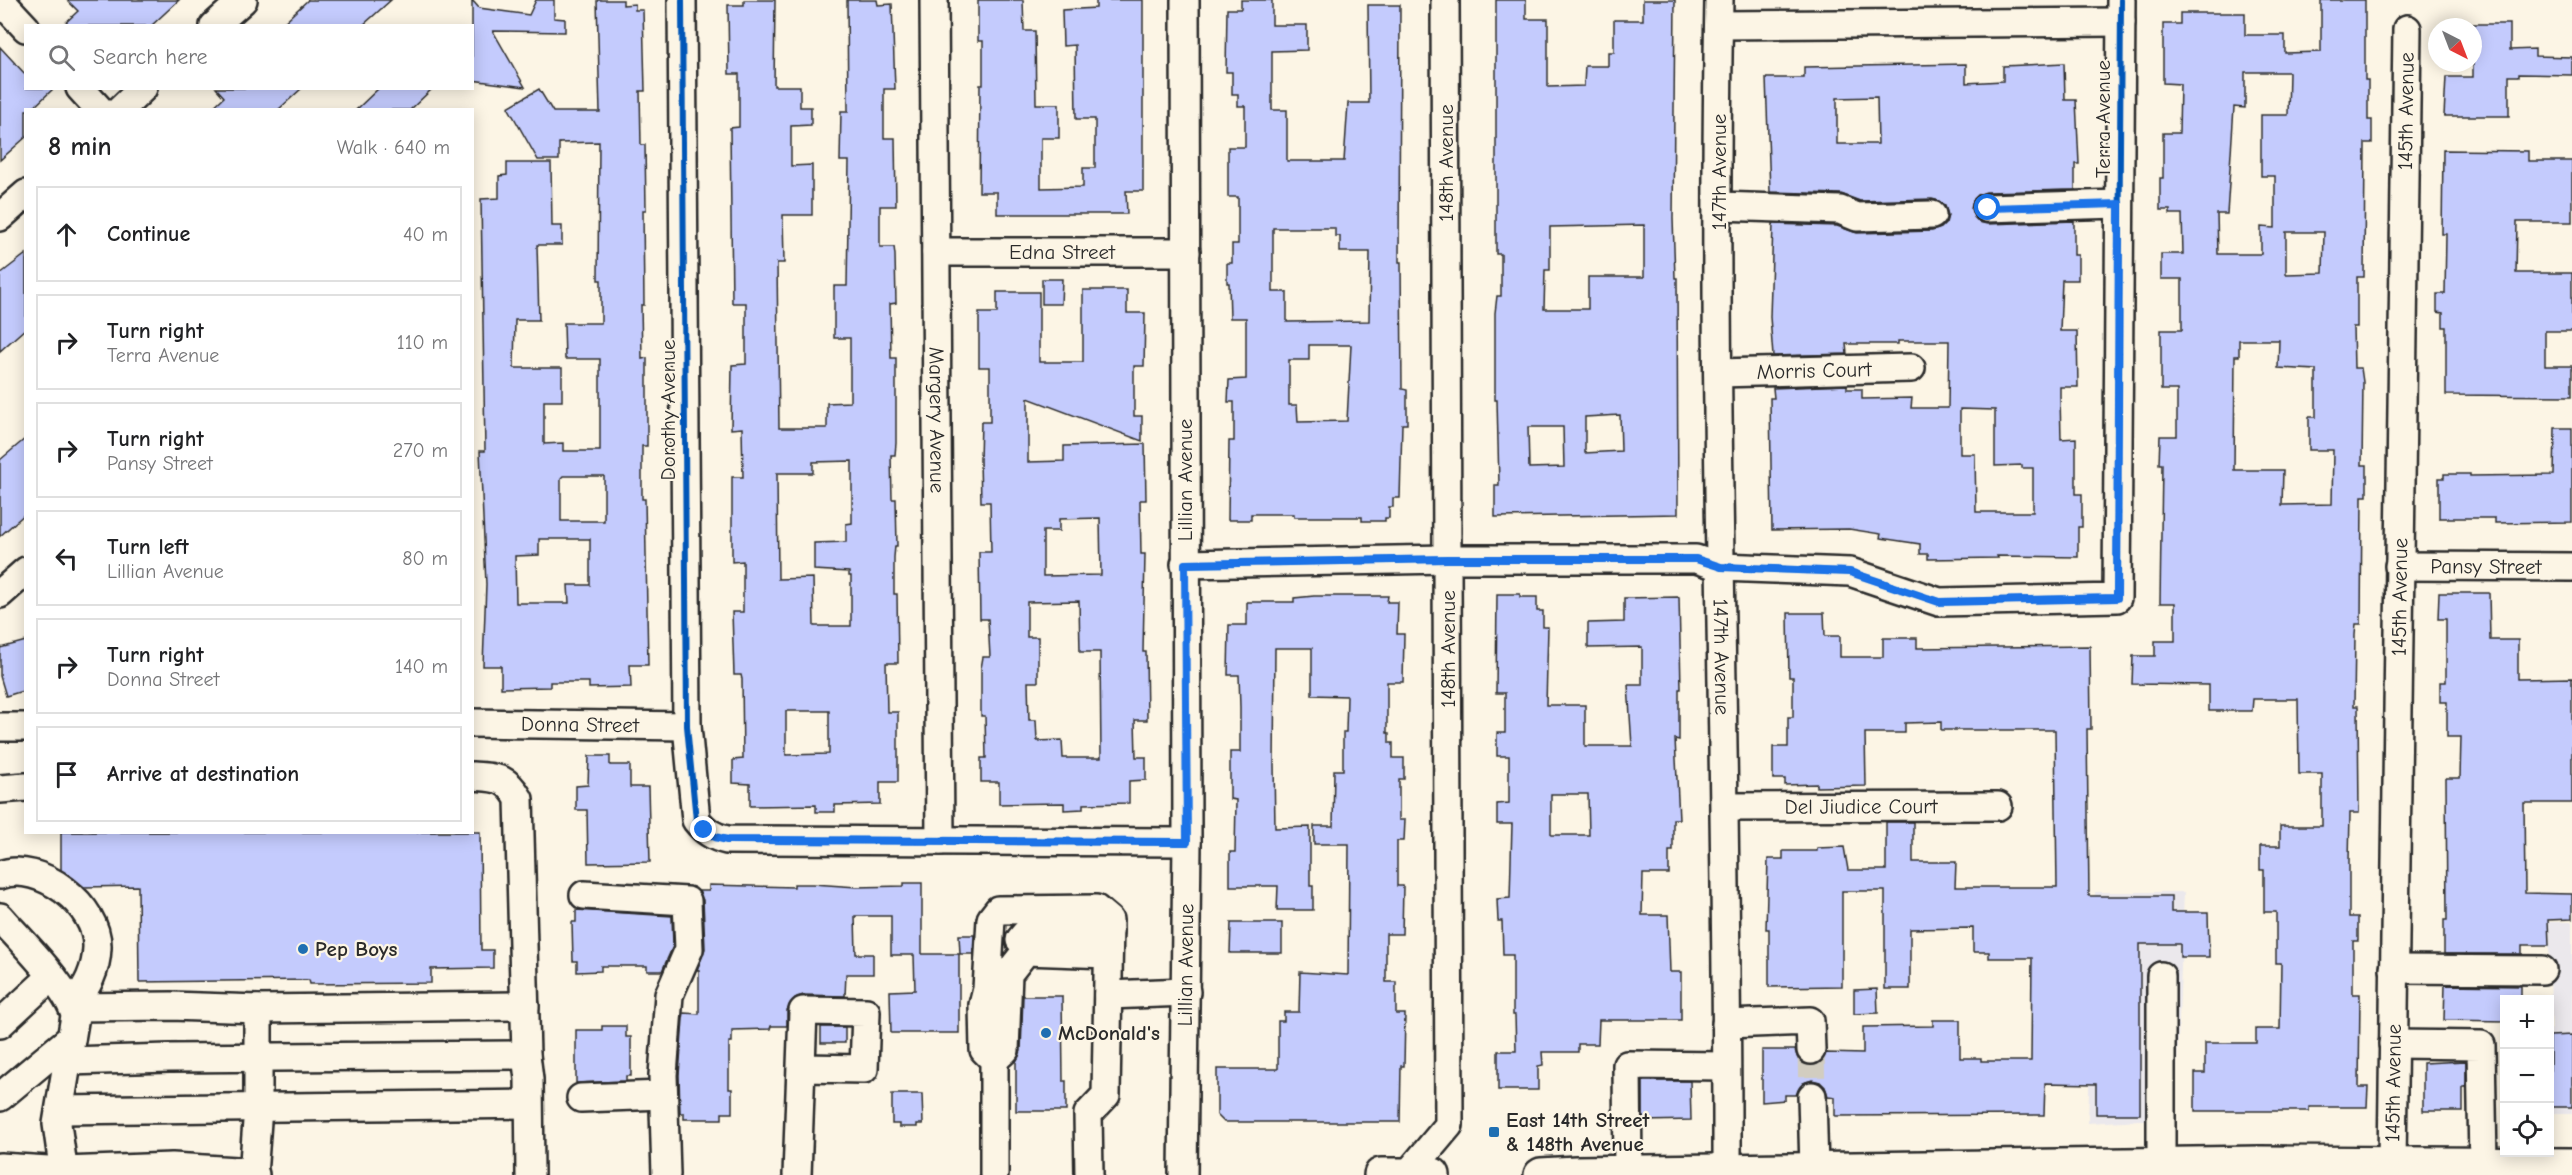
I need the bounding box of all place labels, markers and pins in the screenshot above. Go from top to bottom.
place label: Pep Boys [315,937,397,961]
marker: Pep Boys [296,942,310,956]
place label: McDonald's [1058,1021,1160,1045]
marker: McDonald's [1039,1026,1053,1040]
place label: East 14th Street & 148th Avenue [1506,1108,1651,1156]
marker: East 14th Street & 148th Avenue [1487,1125,1501,1139]

